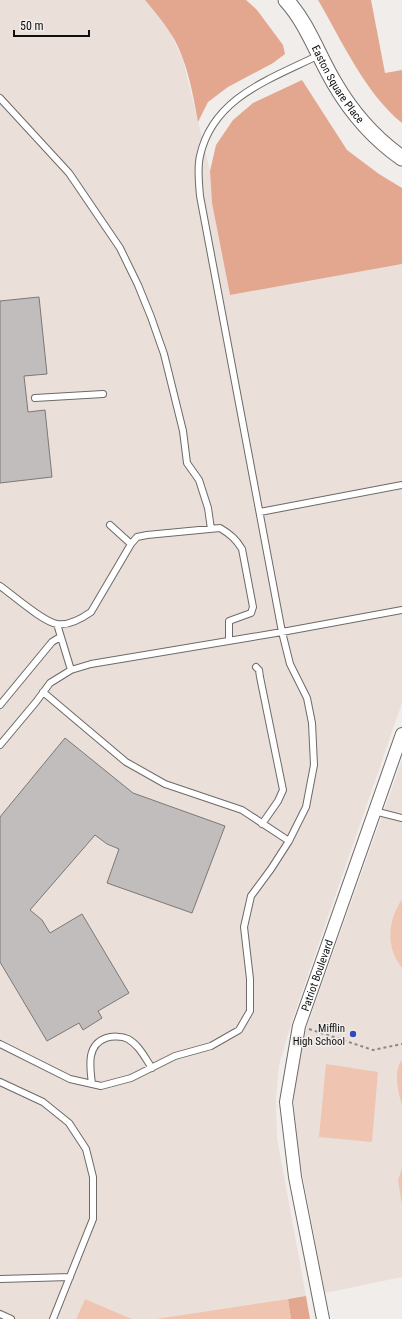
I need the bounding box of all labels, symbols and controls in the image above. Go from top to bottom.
scale bar [14,12,89,38]
text: 50 m [20,19,44,33]
street label: Easton Square Place [309,43,367,126]
street label: Patriot Boulevard [298,938,335,1013]
place label: Mifflin High School [293,1022,345,1048]
marker: Mifflin High School [348,1029,358,1039]

